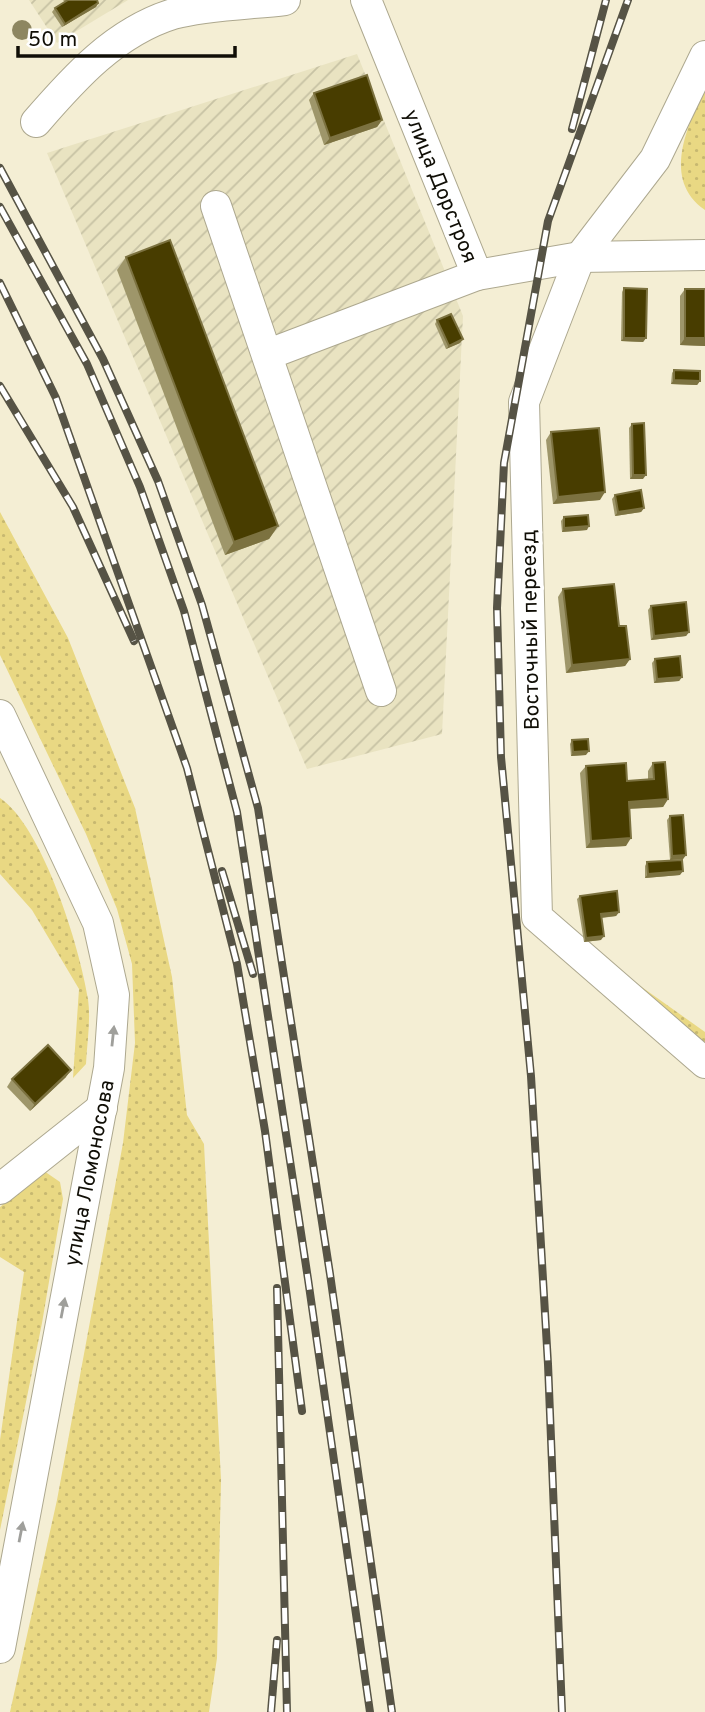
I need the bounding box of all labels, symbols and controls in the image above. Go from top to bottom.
scale bar [18,14,234,58]
text: 50 m [28,27,77,54]
street label: улица Дорстроя [397,106,483,267]
street label: Восточный переезд [516,529,547,730]
one-way arrow [107,1025,118,1047]
street label: улица Ломоносова [59,1078,122,1269]
one-way arrow [57,1297,68,1319]
one-way arrow [16,1521,27,1543]

